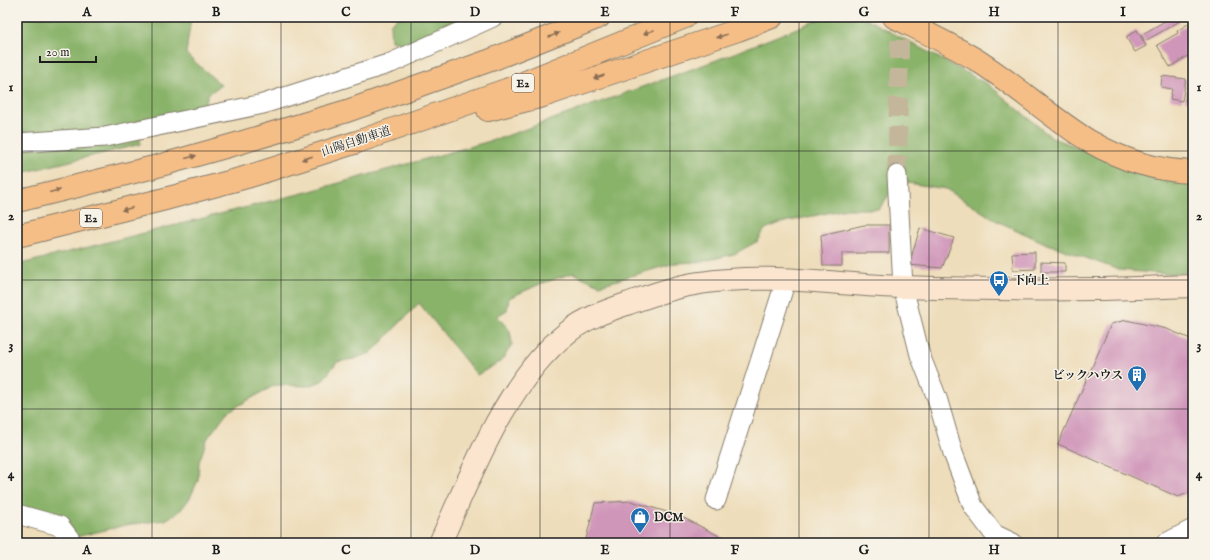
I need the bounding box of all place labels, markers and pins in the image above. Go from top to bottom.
bus stop icon: 下向上 [988,269,1010,297]
place label: 下向上 [1013,273,1049,288]
building icon: ビックハウス [1126,364,1148,392]
place label: ビックハウス [1053,368,1123,383]
shop icon: DCM [629,506,651,534]
place label: DCM [654,510,684,525]

